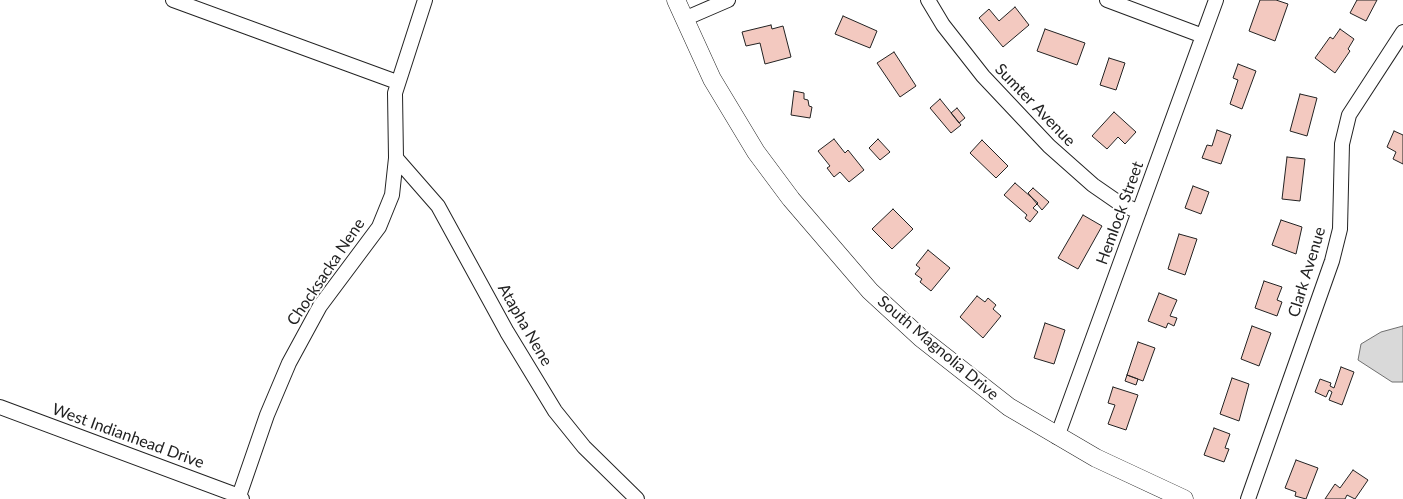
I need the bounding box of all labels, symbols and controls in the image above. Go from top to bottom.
street label: Sumter Avenue [991,60,1079,150]
street label: Hemlock Street [1092,159,1148,267]
street label: Chocksacka Nene [283,215,369,329]
street label: Clark Avenue [1284,225,1330,319]
street label: Atapha Nene [494,280,556,370]
street label: South Magnolia Drive [874,292,1002,404]
street label: West Indianhead Drive [49,400,207,472]

